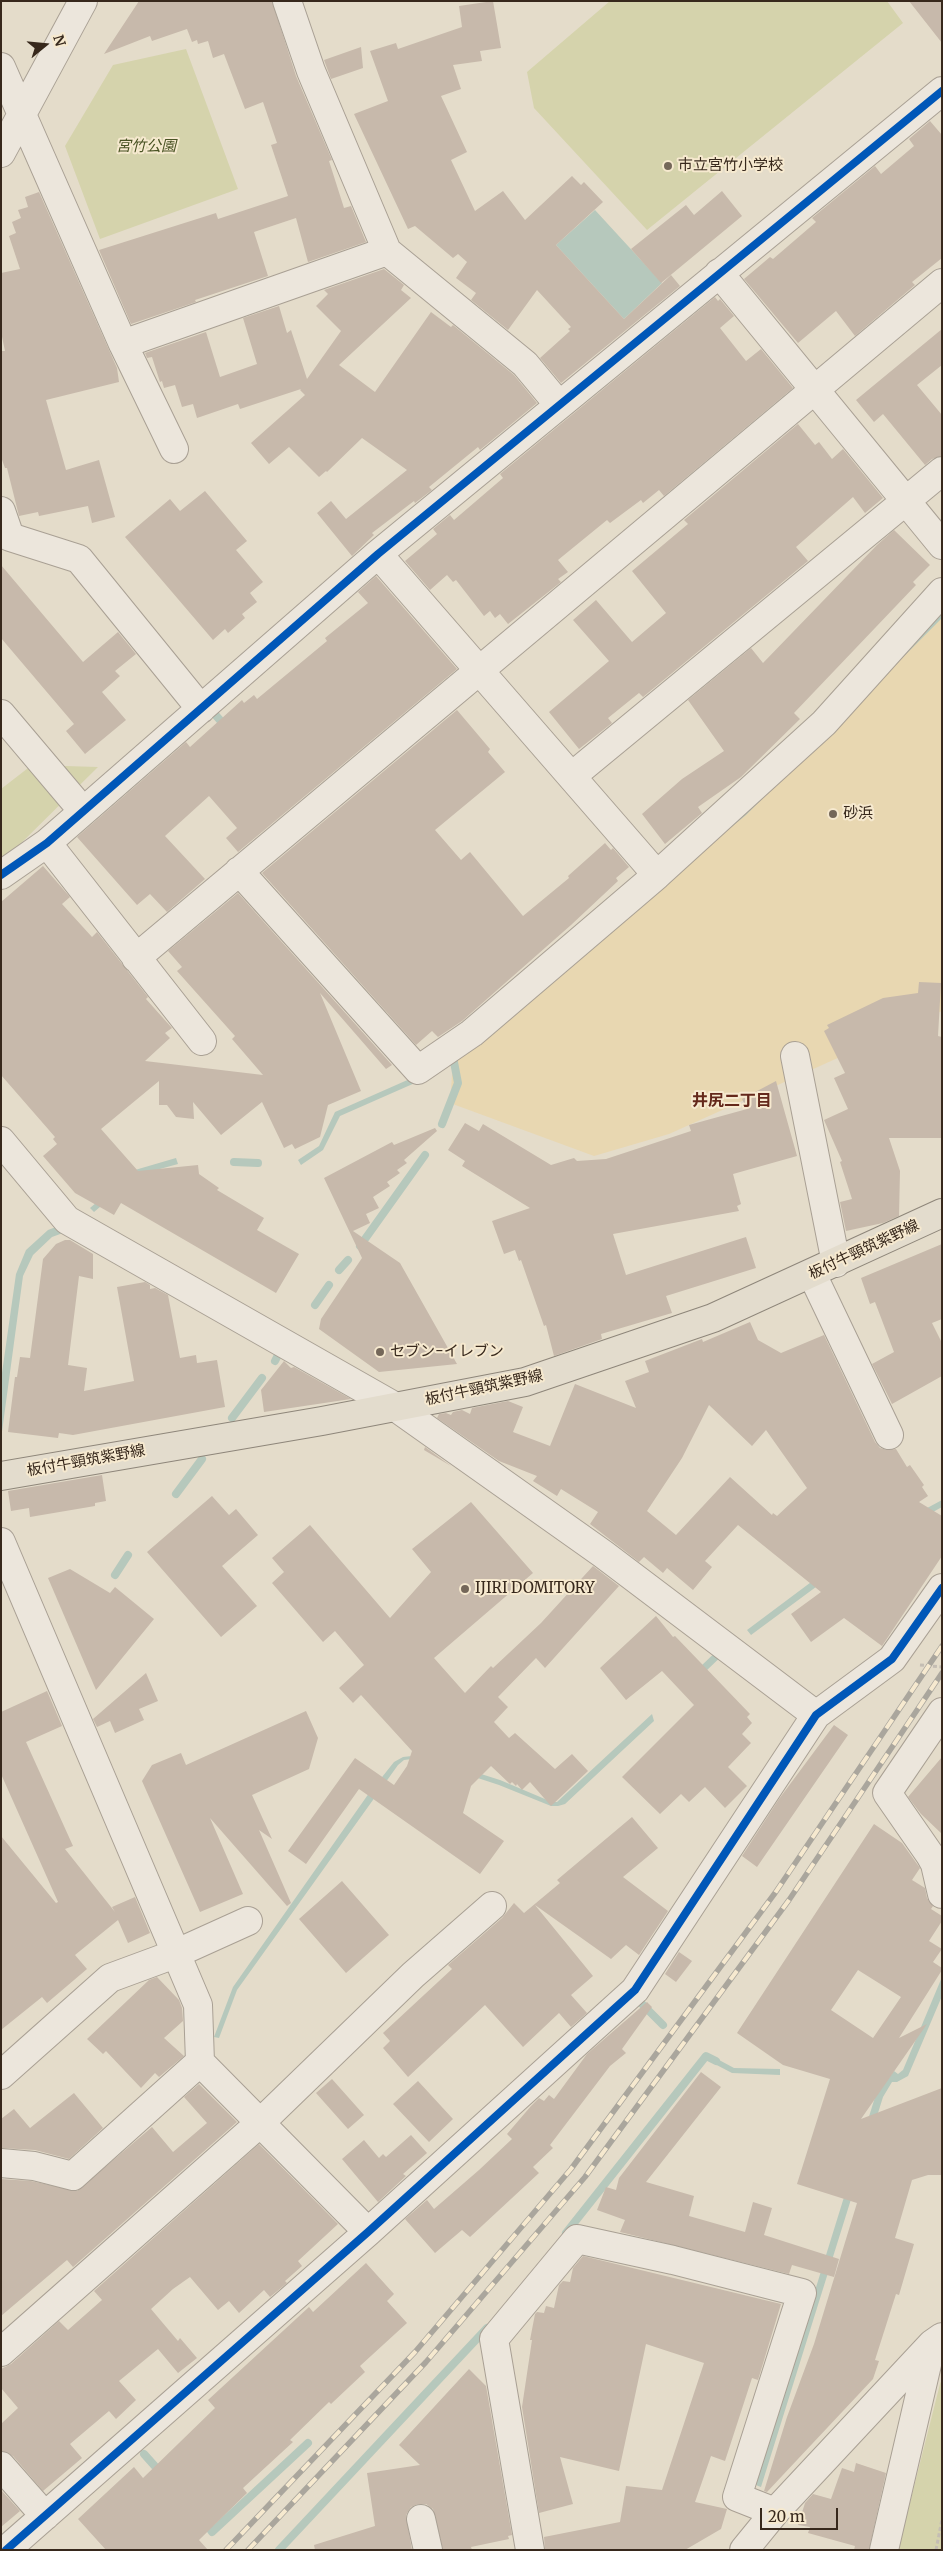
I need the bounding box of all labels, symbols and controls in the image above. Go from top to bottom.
north arrow [20,20,70,70]
text: N [49,33,70,49]
park label: 宮竹公園 [116,138,176,156]
place label: 市立宮竹小学校 [678,157,783,175]
marker: 市立宮竹小学校 [662,160,674,172]
place label: 砂浜 [843,805,873,823]
marker: 砂浜 [827,808,839,820]
district label: 井尻二丁目 [692,1091,772,1111]
street label: 板付牛頸筑紫野線 [806,1216,922,1284]
place label: セブン-イレブン [390,1343,504,1361]
marker: セブン-イレブン [374,1346,386,1358]
street label: 板付牛頸筑紫野線 [423,1367,545,1409]
street label: 板付牛頸筑紫野線 [25,1442,147,1480]
place label: IJIRI DOMITORY [475,1580,595,1598]
marker: IJIRI DOMITORY [459,1583,471,1595]
scale bar [763,2498,840,2530]
text: 20 m [768,2507,805,2526]

